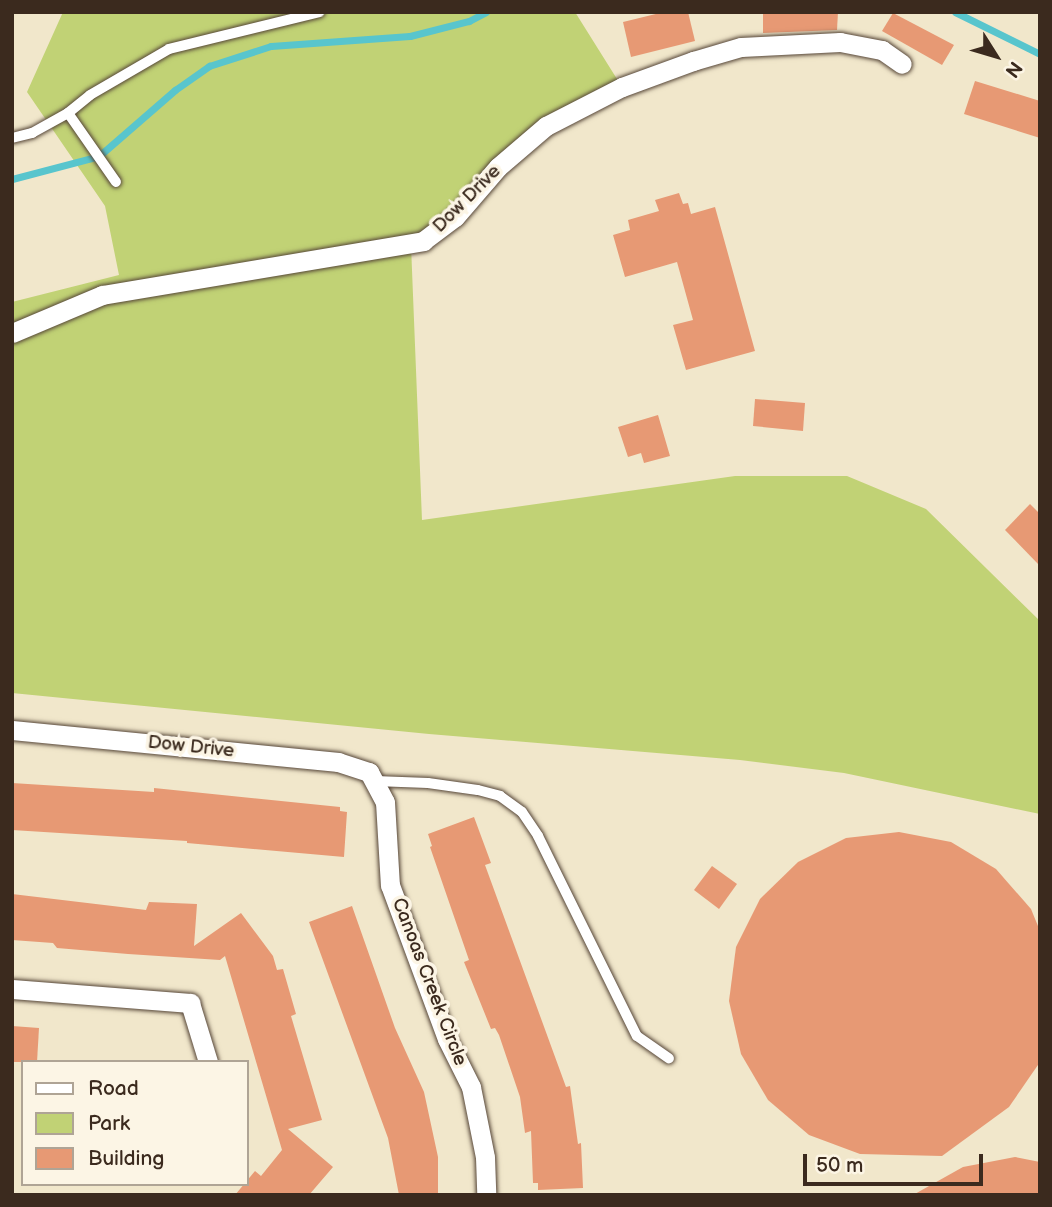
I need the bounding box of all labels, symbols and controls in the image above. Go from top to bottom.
north arrow [961,21,1031,91]
text: N [1000,56,1027,82]
street label: Dow Drive [428,160,506,238]
street label: Dow Drive [147,731,235,763]
street label: Canoas Creek Circle [386,895,472,1069]
legend [21,1060,248,1186]
text: Road [88,1076,139,1101]
text: Park [88,1111,130,1136]
scale bar [807,1140,987,1184]
text: Building [88,1146,164,1171]
text: 50 m [816,1153,863,1178]

